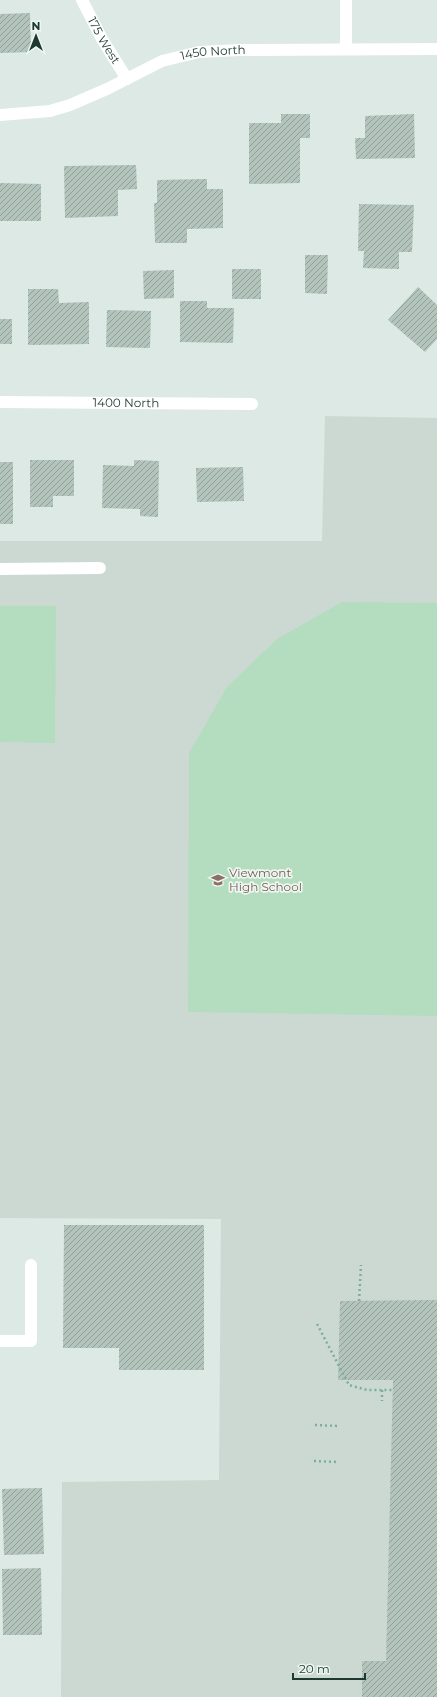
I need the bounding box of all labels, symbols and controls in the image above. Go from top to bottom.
street label: 175 West [85,14,124,67]
north arrow [16,16,56,56]
text: N [32,19,40,33]
street label: 1450 North [179,42,246,63]
street label: 1400 North [93,395,159,410]
place label: Viewmont High School [229,865,302,894]
school or university icon: Viewmont High School [210,872,226,888]
scale bar [293,1655,365,1681]
text: 20 m [299,1661,330,1676]

